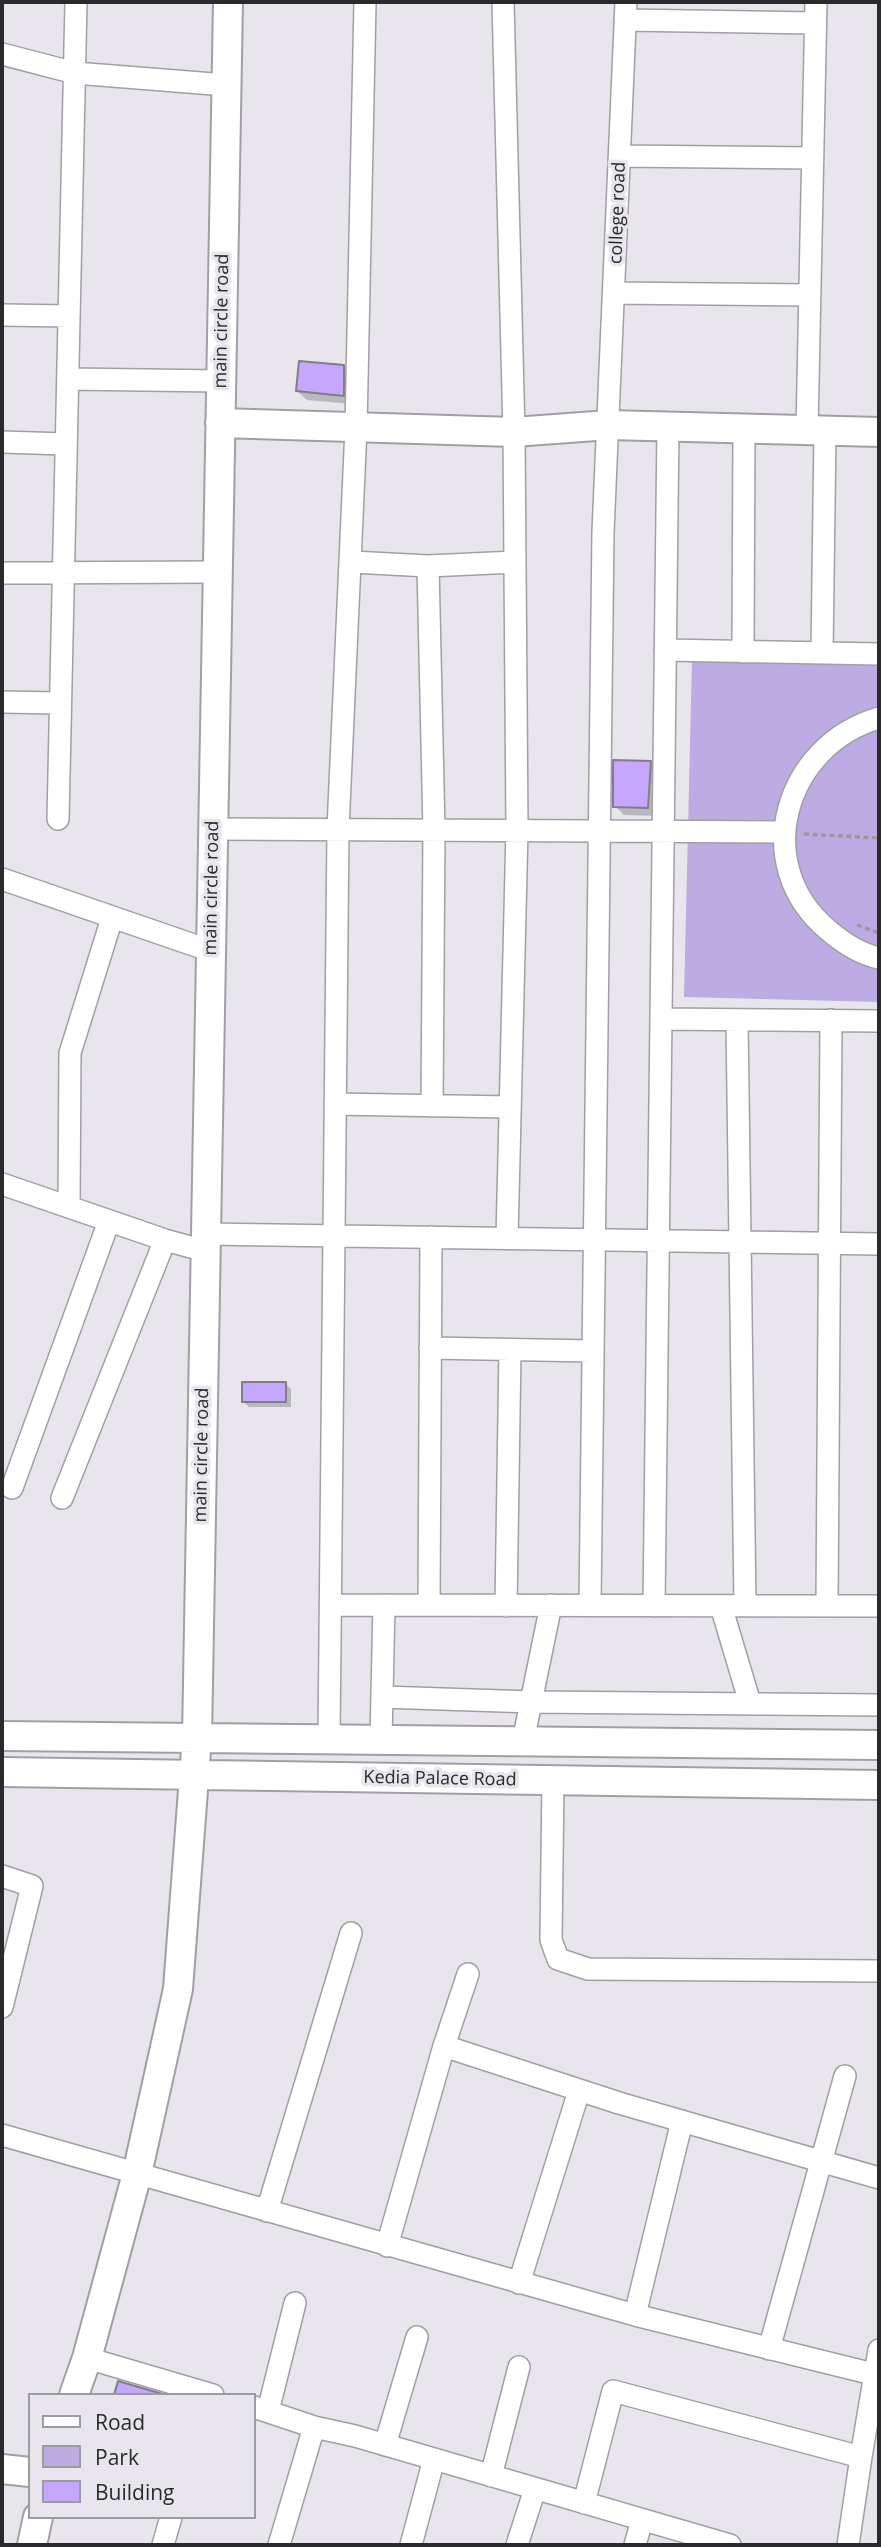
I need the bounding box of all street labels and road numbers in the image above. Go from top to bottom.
street label: college road [605,161,631,265]
street label: main circle road [210,254,234,388]
street label: main circle road [200,821,224,955]
street label: main circle road [190,1388,214,1522]
street label: Kedia Palace Road [363,1767,517,1791]

